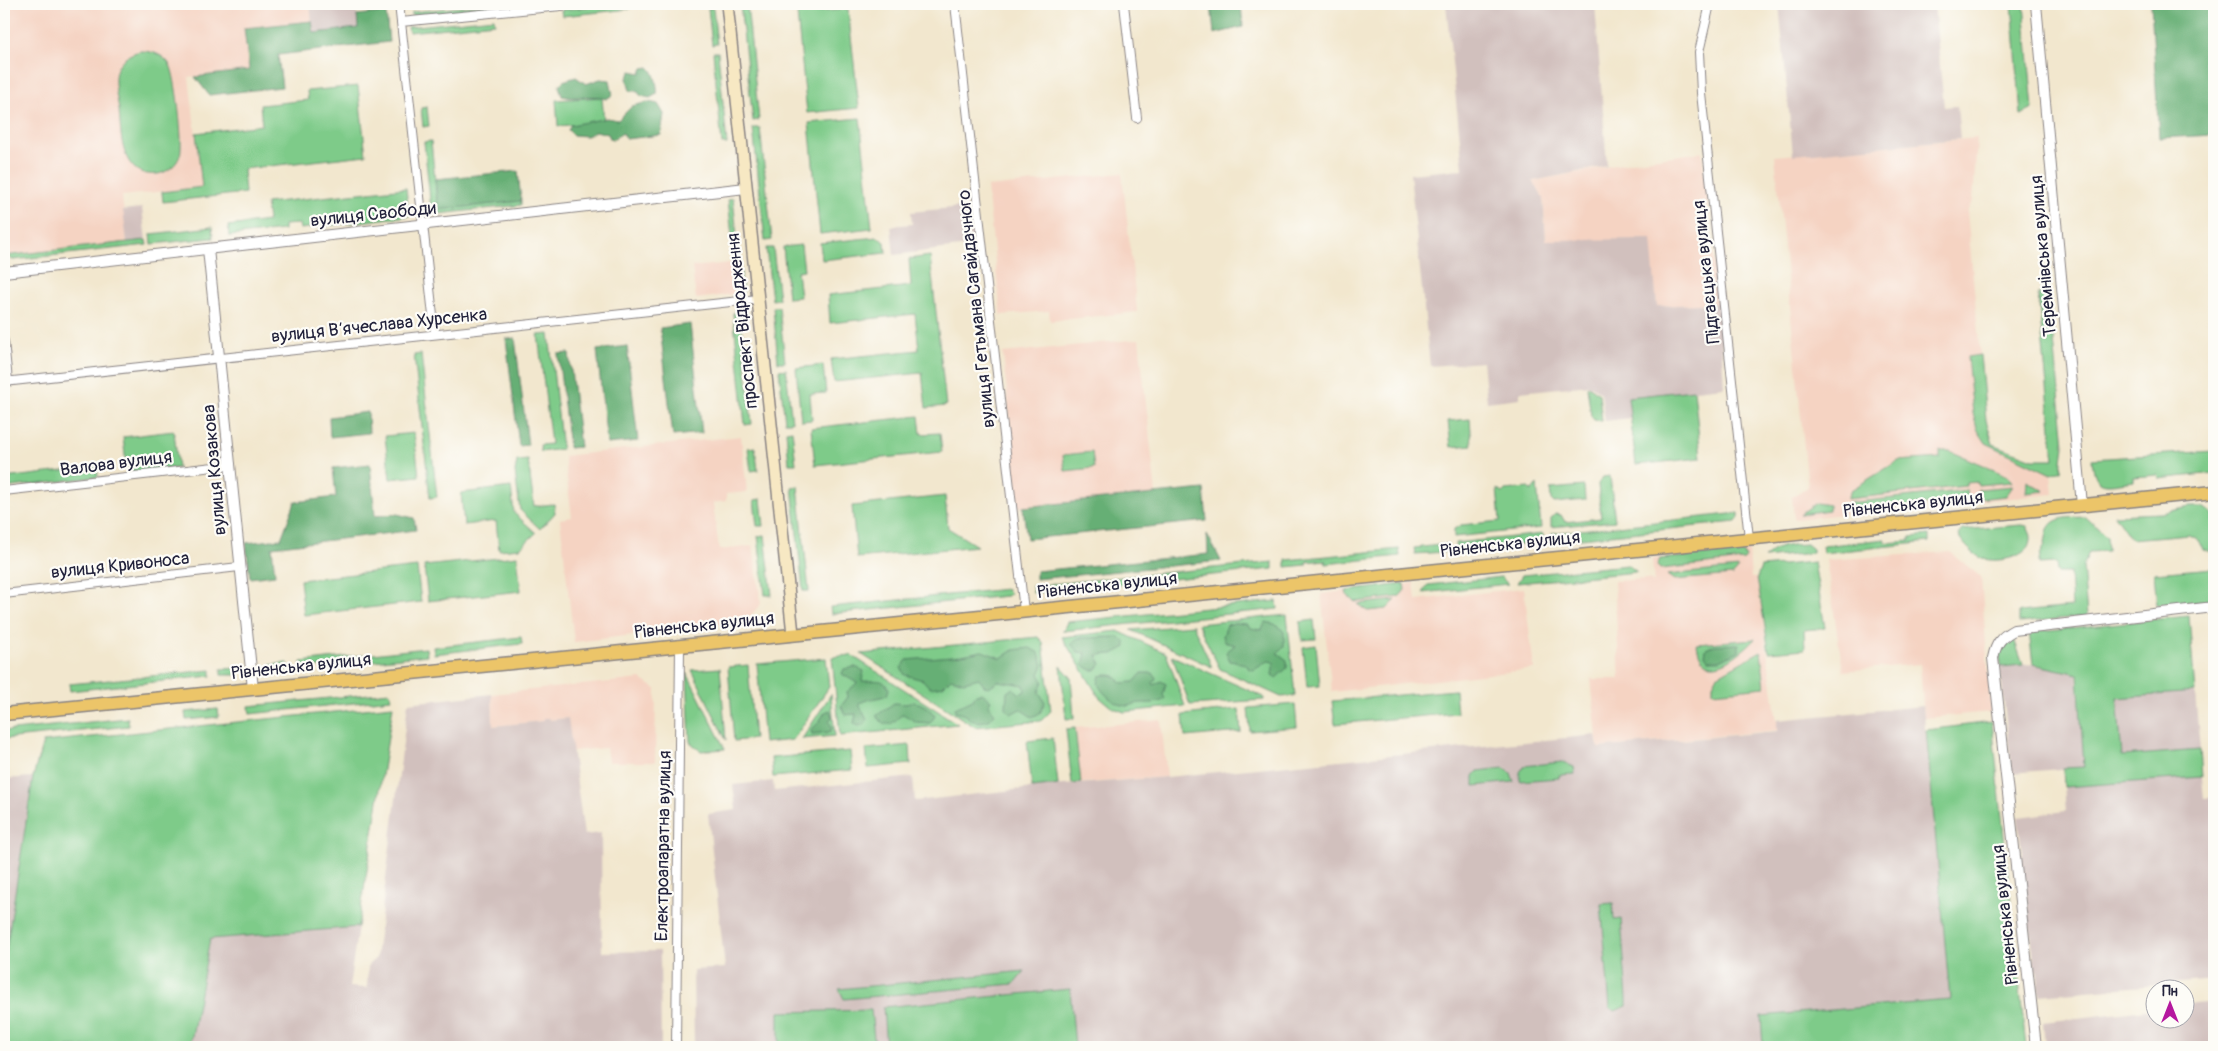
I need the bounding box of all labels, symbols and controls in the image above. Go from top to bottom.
street label: Теремнівська вулиця [2025,174,2062,338]
street label: вулиця Гетьмана Сагайдачного [953,188,1000,429]
street label: вулиця Свободи [309,196,437,233]
street label: Підгаєцька вулиця [1688,199,1725,345]
street label: проспект Відродження [722,232,763,410]
street label: вулиця Вʼячеслава Хурсенка [270,303,488,348]
street label: вулиця Козакова [197,404,232,536]
street label: Валова вулиця [59,445,173,482]
street label: Рівненська вулиця [1842,486,1984,523]
street label: Рівненська вулиця [1439,526,1581,563]
street label: вулиця Кривоноса [50,547,190,584]
street label: Рівненська вулиця [1036,567,1178,604]
street label: Рівненська вулиця [633,607,775,644]
street label: Рівненська вулиця [230,648,372,685]
street label: Електроапаратна вулиця [650,750,677,942]
street label: Рівненська вулиця [1987,844,2024,986]
north arrow [2146,978,2196,1028]
text: Пн [2162,983,2178,1000]

